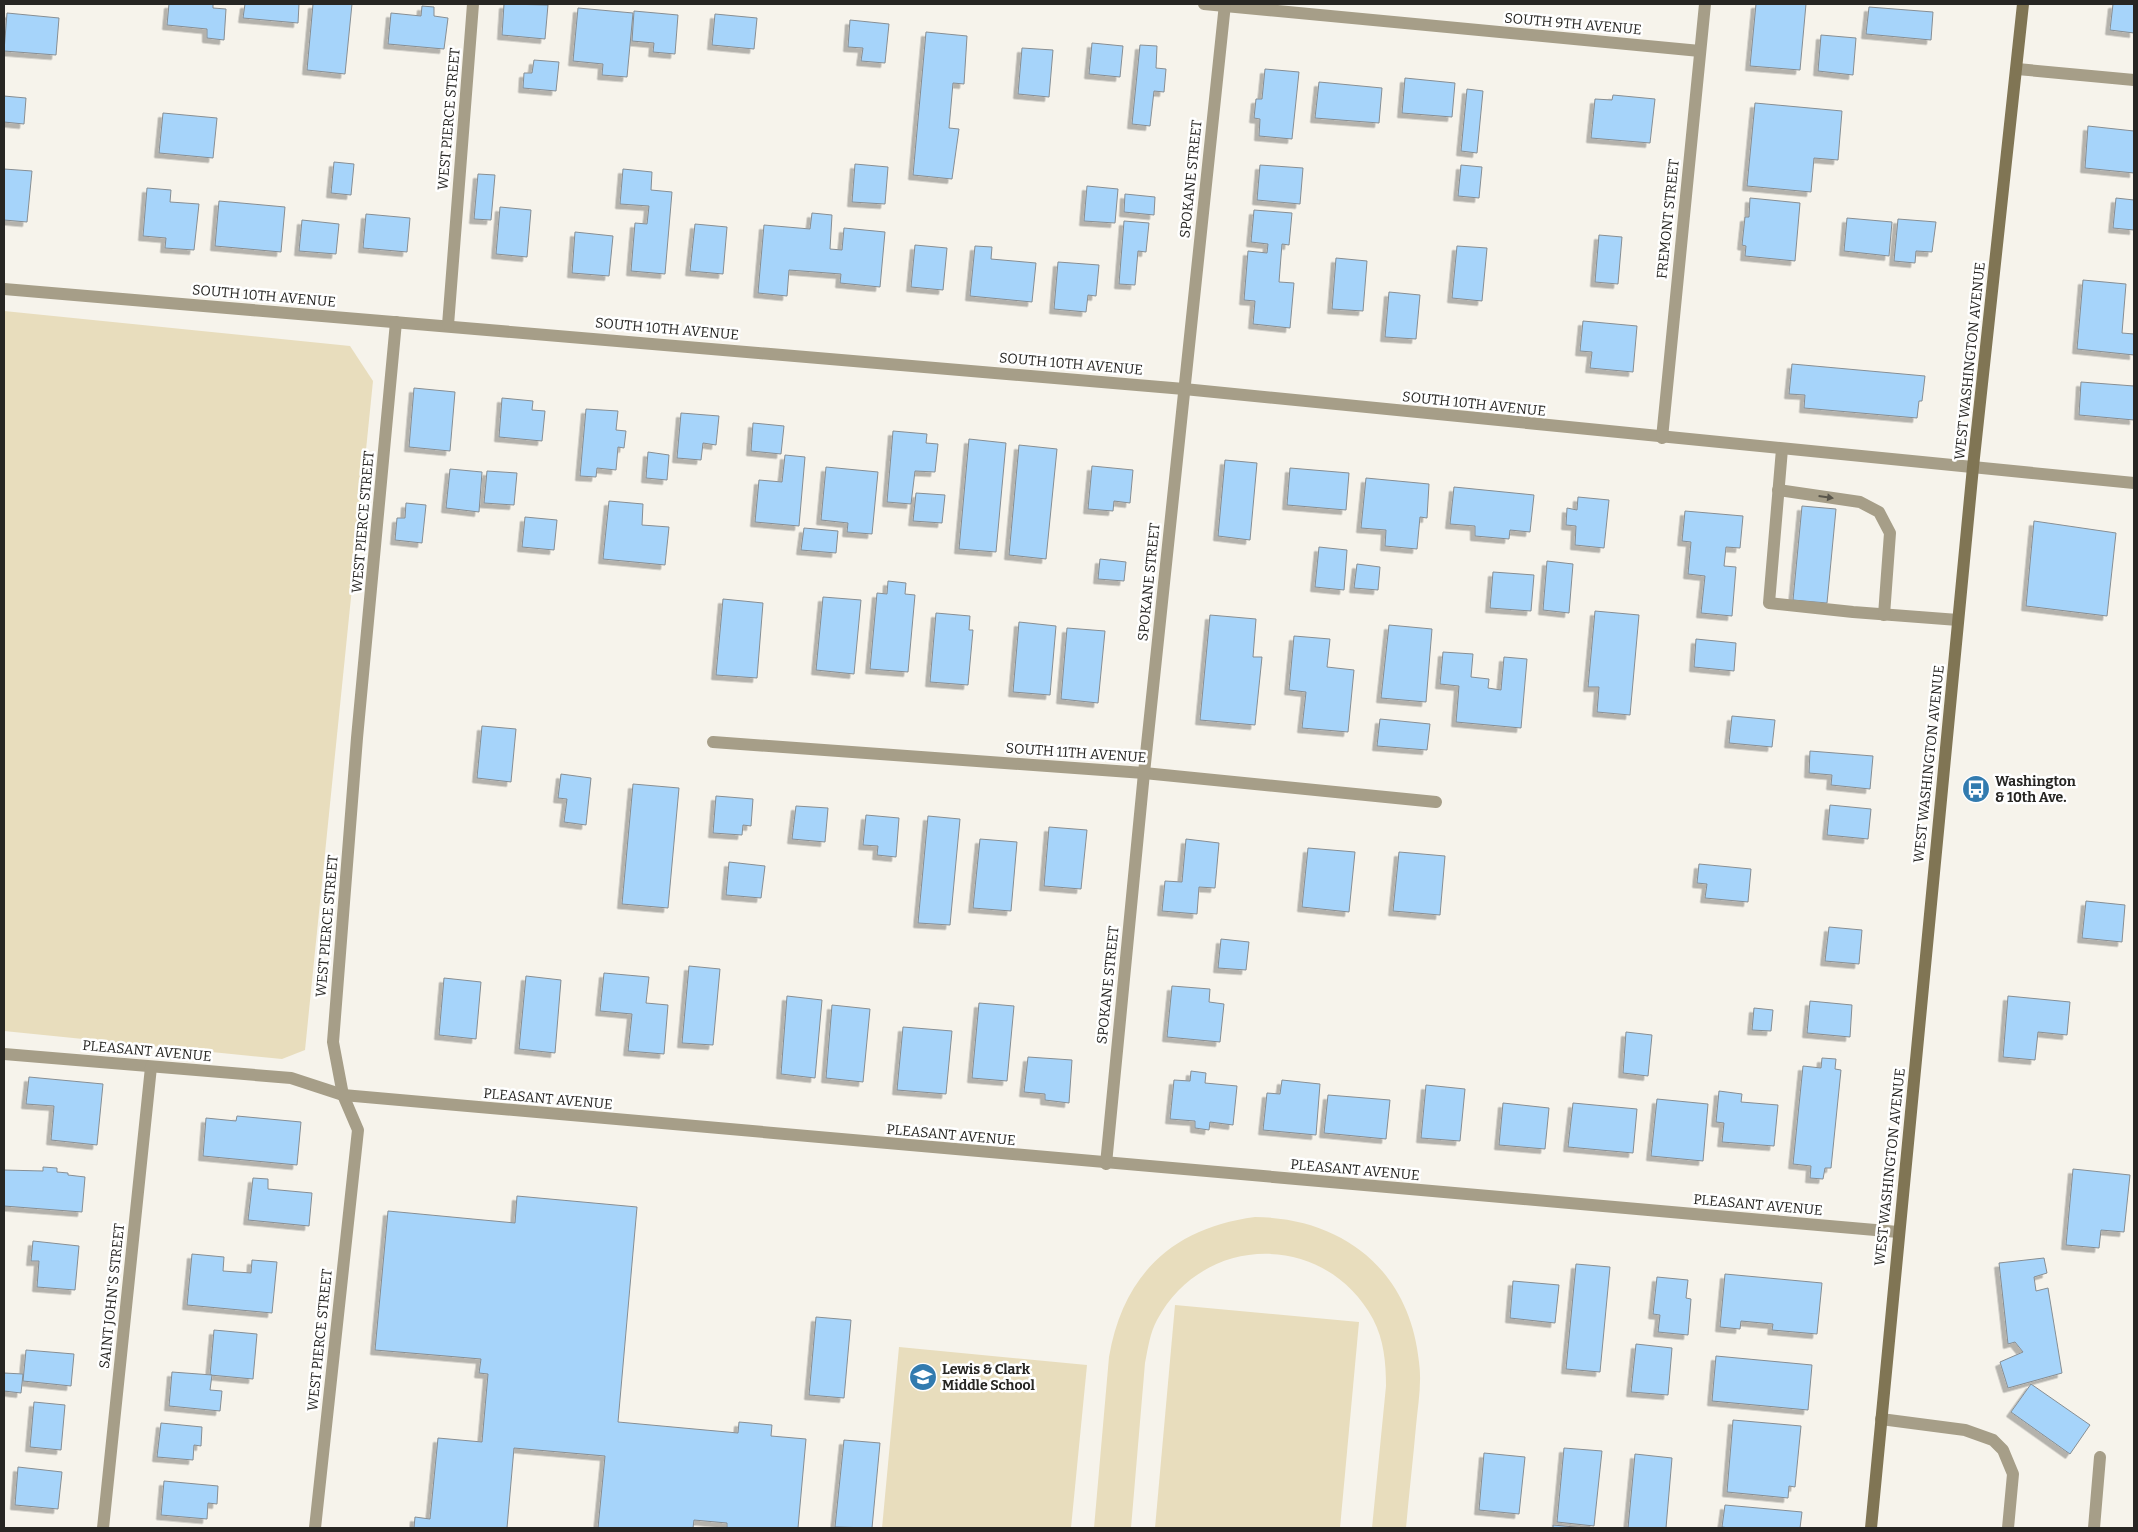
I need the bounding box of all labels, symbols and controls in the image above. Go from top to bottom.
street label: SOUTH 9TH AVENUE [1504,10,1642,38]
street label: WEST PIERCE STREET [434,47,464,191]
street label: SPOKANE STREET [1176,119,1206,239]
street label: FREMONT STREET [1653,158,1683,280]
street label: WEST WASHINGTON AVENUE [1951,261,1989,461]
street label: SOUTH 10TH AVENUE [191,281,337,311]
street label: SOUTH 10TH AVENUE [594,314,740,344]
street label: SOUTH 10TH AVENUE [998,349,1144,379]
street label: SOUTH 10TH AVENUE [1401,388,1547,420]
street label: WEST PIERCE STREET [348,450,378,594]
one-way arrow [1819,493,1835,501]
street label: SPOKANE STREET [1134,522,1164,642]
street label: WEST WASHINGTON AVENUE [1910,664,1948,864]
street label: SOUTH 11TH AVENUE [1005,740,1147,766]
place label: Washington & 10th Ave. [1995,773,2076,806]
bus stop icon: Washington & 10th Ave. [1961,774,1991,804]
street label: WEST PIERCE STREET [312,854,342,998]
street label: SPOKANE STREET [1093,925,1123,1045]
street label: PLEASANT AVENUE [82,1037,212,1065]
street label: WEST WASHINGTON AVENUE [1871,1067,1909,1267]
street label: PLEASANT AVENUE [483,1085,613,1113]
street label: PLEASANT AVENUE [886,1121,1016,1149]
street label: PLEASANT AVENUE [1290,1156,1420,1184]
street label: PLEASANT AVENUE [1693,1191,1823,1219]
street label: SAINT JOHN'S STREET [96,1223,128,1369]
street label: WEST PIERCE STREET [304,1268,336,1412]
place label: Lewis & Clark Middle School [942,1361,1036,1394]
school or university icon: Lewis & Clark Middle School [908,1362,938,1392]

